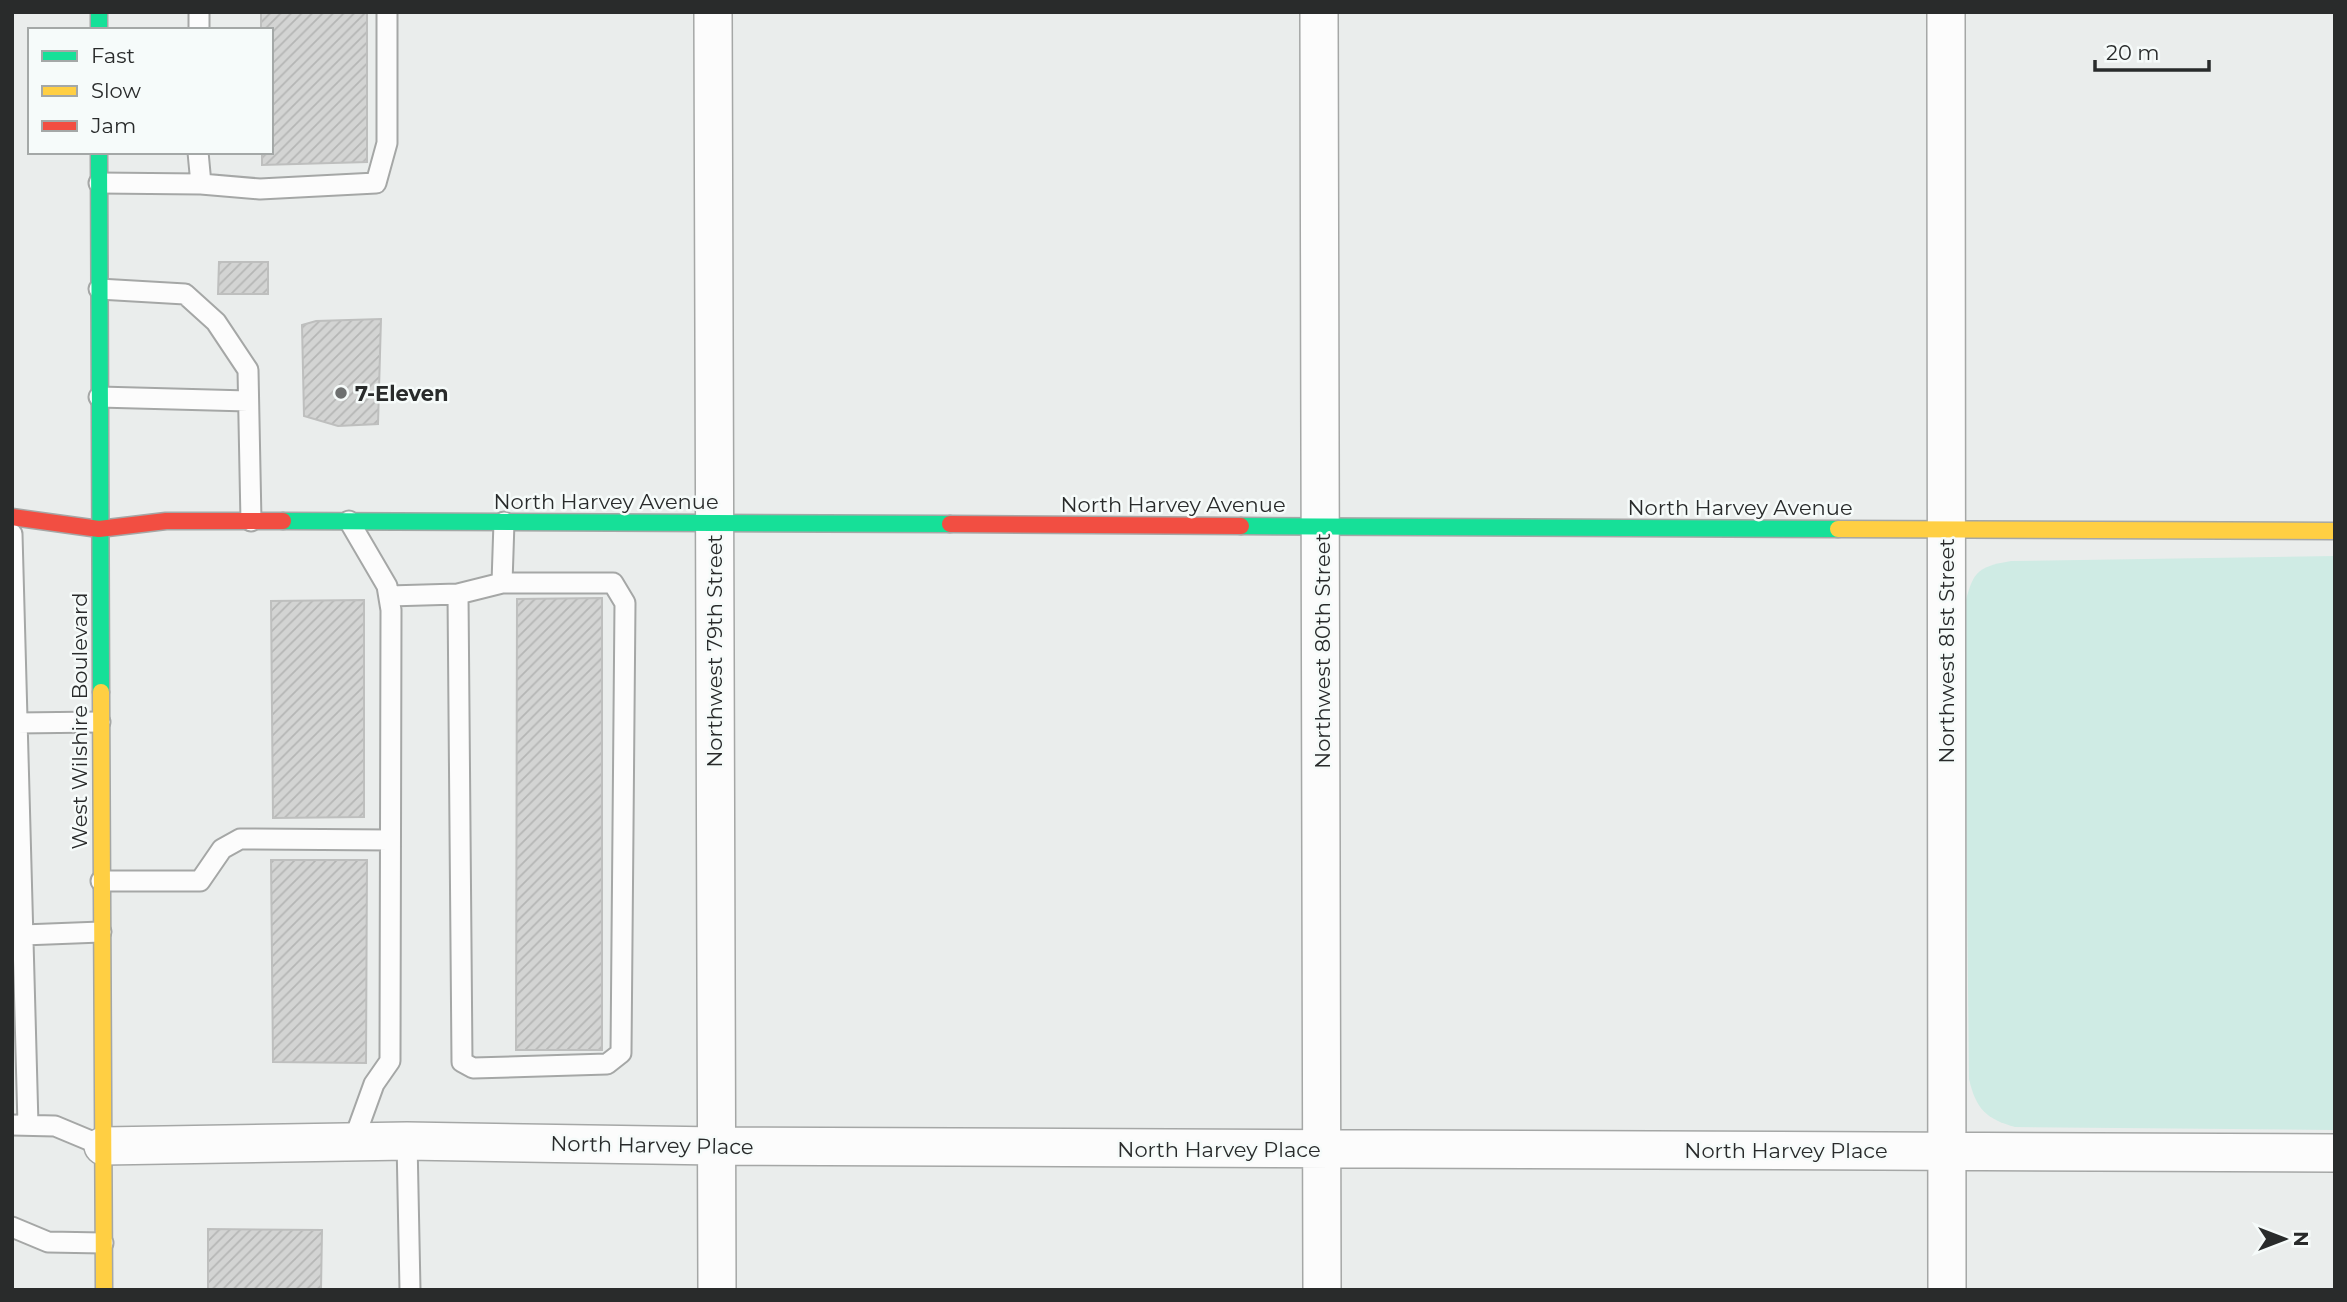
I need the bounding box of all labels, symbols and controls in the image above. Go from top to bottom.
legend [28,28,273,154]
scale bar [2095,28,2209,72]
text: 20 m [2106,40,2160,65]
text: Fast [91,43,135,68]
text: Slow [91,78,141,103]
text: Jam [90,113,136,138]
place label: 7-Eleven [355,381,449,406]
marker: 7-Eleven [333,385,349,401]
street label: North Harvey Avenue [493,489,719,514]
street label: North Harvey Avenue [1060,492,1286,517]
street label: North Harvey Avenue [1627,495,1853,520]
street label: Northwest 80th Street [1310,533,1335,769]
street label: Northwest 79th Street [702,534,727,768]
street label: Northwest 81st Street [1934,538,1959,764]
street label: West Wilshire Boulevard [67,593,92,849]
street label: North Harvey Place [550,1131,754,1159]
street label: North Harvey Place [1117,1137,1321,1162]
street label: North Harvey Place [1684,1138,1888,1163]
north arrow [2249,1204,2319,1274]
text: N [2289,1231,2312,1247]

